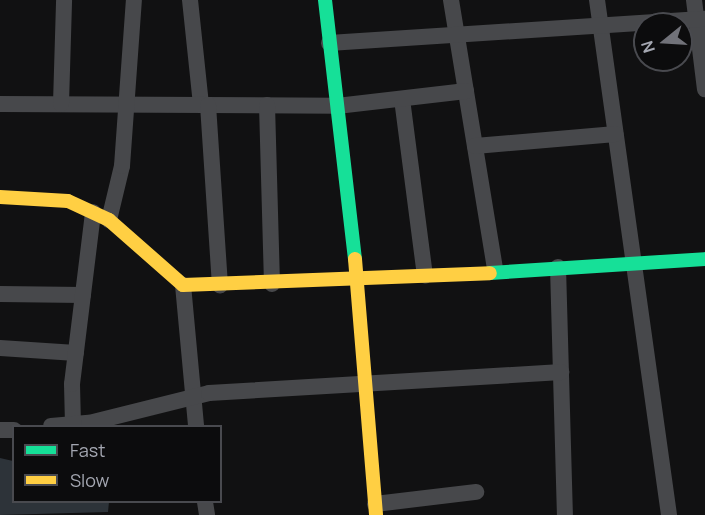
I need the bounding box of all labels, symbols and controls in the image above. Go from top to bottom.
north arrow [633,12,693,72]
text: N [636,38,660,56]
legend [12,425,222,503]
text: Fast [70,438,105,462]
text: Slow [70,468,109,492]

